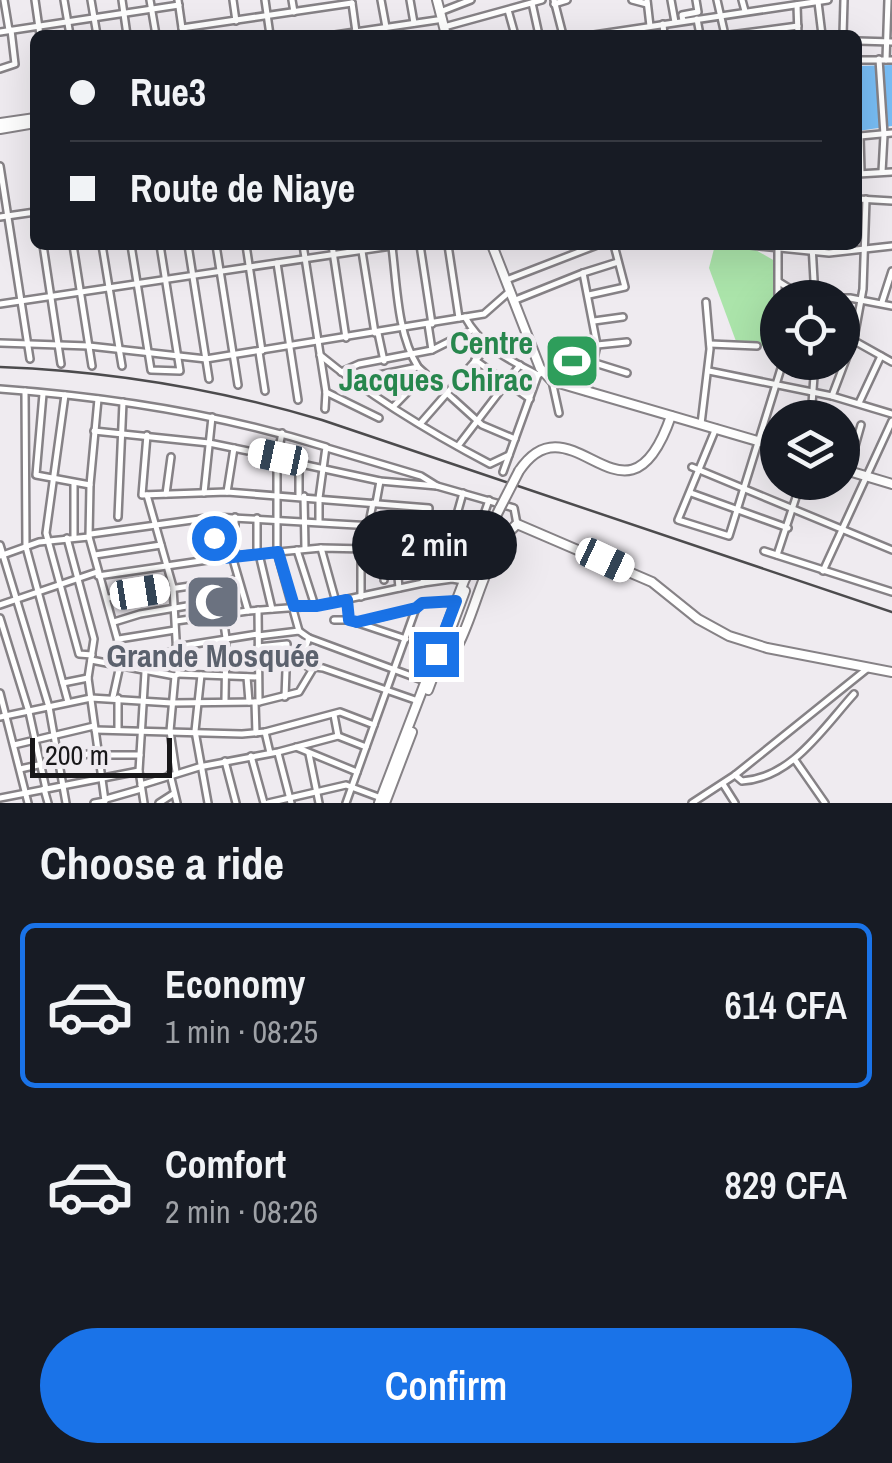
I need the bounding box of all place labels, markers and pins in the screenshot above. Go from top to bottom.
place label: Centre Jacques Chirac [339,321,533,401]
sports icon: Centre Jacques Chirac [542,331,602,391]
mosque icon: Grande Mosquée [183,572,243,632]
place label: Grande Mosquée [107,634,319,677]

